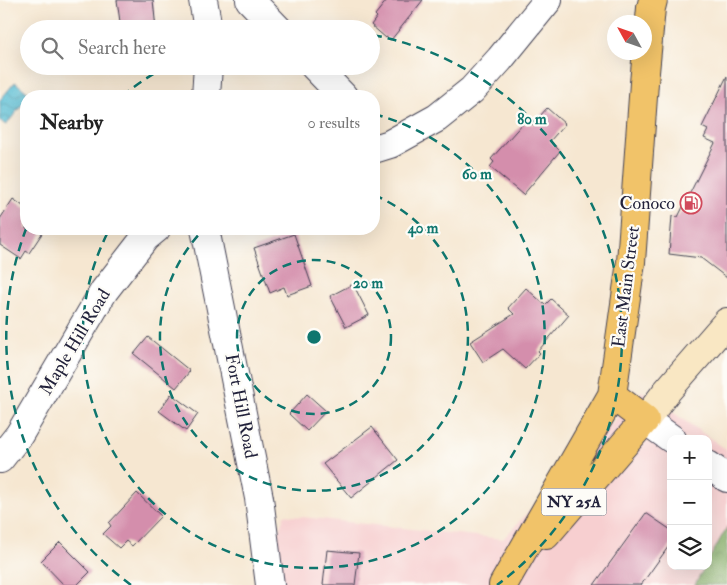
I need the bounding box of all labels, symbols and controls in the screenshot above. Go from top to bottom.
north arrow [607,15,652,60]
search box [20,20,380,75]
icon: search [38,34,66,62]
text: Search here [78,36,166,60]
text: Nearby [40,109,103,136]
text: 80 m [517,110,547,129]
text: 0 results [307,113,360,133]
text: 60 m [462,165,492,184]
fuel station icon: Conoco [679,191,703,215]
place label: Conoco [619,192,675,215]
text: 40 m [407,219,439,238]
street label: East Main Street [607,225,645,349]
text: 20 m [353,274,383,293]
street label: Maple Hill Road [34,285,116,399]
centre of rings [305,328,323,346]
street label: Fort Hill Road [220,352,262,460]
map controls [667,435,712,570]
button: + [667,435,712,480]
button: − [667,480,712,525]
road number: NY 25A [542,488,606,516]
button: layers [667,525,712,570]

